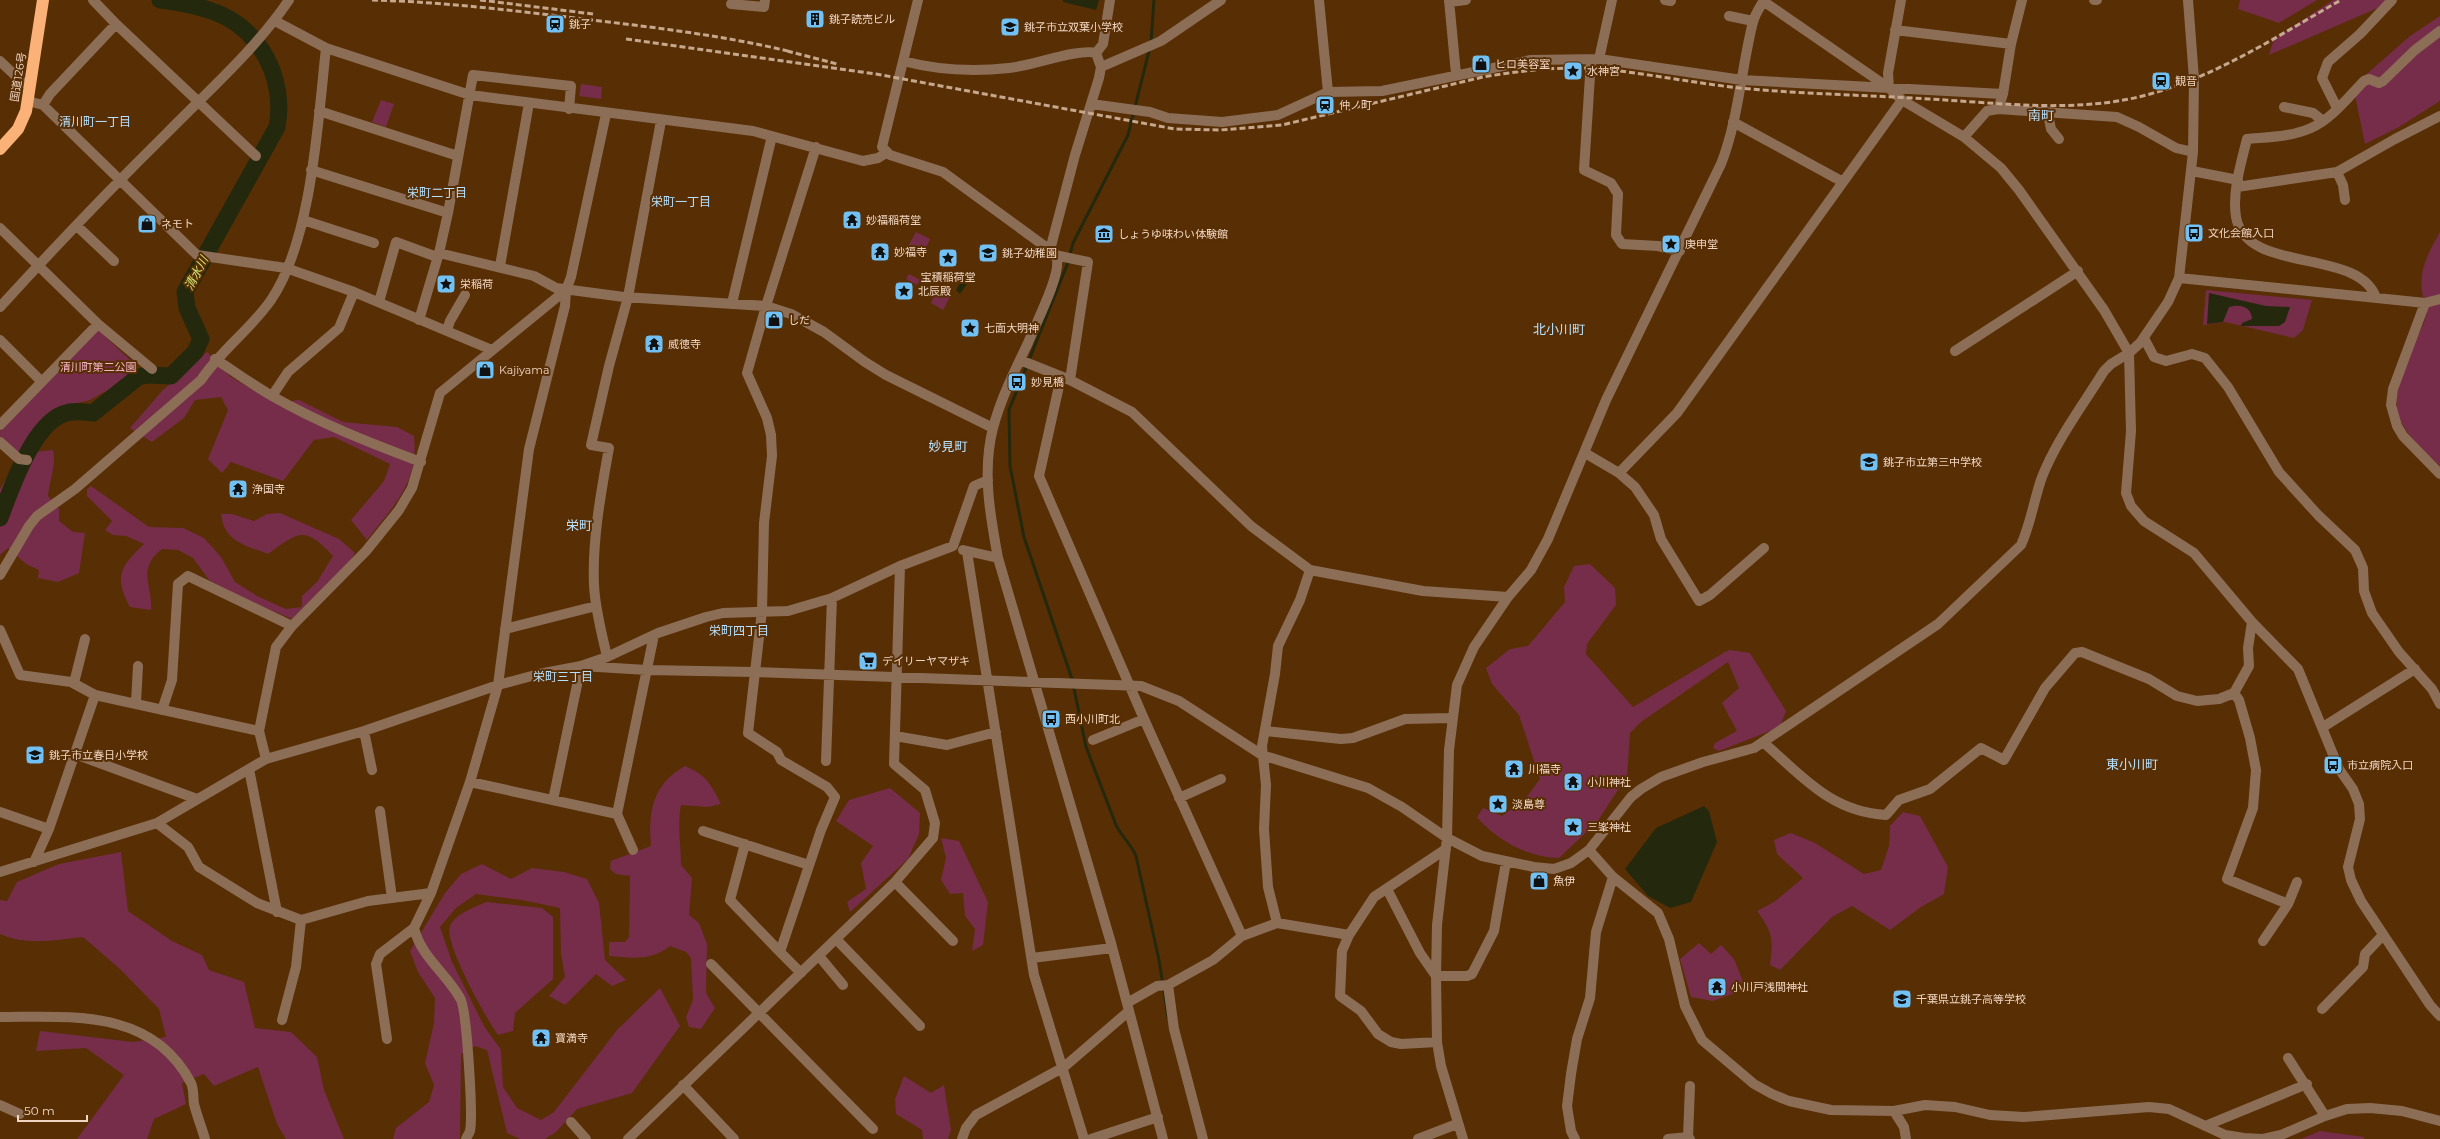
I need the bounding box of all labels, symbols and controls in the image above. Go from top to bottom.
building icon: 銚子読売ビル [804,8,826,30]
place label: 銚子読売ビル [829,12,895,26]
station icon: 銚子 [544,13,566,35]
school or university icon: 銚子市立双葉小学校 [999,16,1021,38]
place label: 銚子 [569,17,591,31]
place label: 銚子市立双葉小学校 [1024,20,1123,34]
street label: 国道126号 [7,51,29,103]
shop icon: ヒロ美容室 [1470,53,1492,75]
place label: ヒロ美容室 [1495,57,1550,71]
place icon: 水神宮 [1562,60,1584,82]
place label: 水神宮 [1587,64,1620,78]
station icon: 観音 [2150,70,2172,92]
place label: 観音 [2175,74,2197,88]
station icon: 仲ノ町 [1314,94,1336,116]
place label: 仲ノ町 [1339,98,1372,112]
district label: 南町 [2028,107,2054,123]
district label: 清川町一丁目 [59,114,131,129]
district label: 栄町二丁目 [407,185,467,200]
district label: 栄町一丁目 [651,194,711,209]
temple icon: 妙福稲荷堂 [841,209,863,231]
shop icon: ネモト [136,213,158,235]
place label: 妙福稲荷堂 [866,213,921,227]
place label: ネモト [161,217,194,231]
bus stop icon: 文化会館入口 [2183,222,2205,244]
museum icon: しょうゆ味わい体験館 [1093,223,1115,245]
place label: 文化会館入口 [2208,226,2274,240]
place label: しょうゆ味わい体験館 [1118,227,1228,241]
place icon: 庚申堂 [1660,233,1682,255]
place label: 庚申堂 [1685,237,1718,251]
temple icon: 妙福寺 [869,241,891,263]
school or university icon: 銚子幼稚園 [977,242,999,264]
place label: 妙福寺 [894,245,927,259]
place label: 銚子幼稚園 [1002,246,1057,260]
place icon: 宝積稲荷堂 [937,247,959,269]
water label: 清水川 [181,252,212,292]
place label: 宝積稲荷堂 [921,270,976,284]
place icon: 栄稲荷 [435,273,457,295]
place label: 栄稲荷 [460,277,493,291]
place icon: 北辰殿 [893,280,915,302]
place label: 北辰殿 [918,284,951,298]
shop icon: しだ [763,309,785,331]
place label: しだ [788,313,810,327]
place icon: 七面大明神 [959,317,981,339]
place label: 七面大明神 [984,321,1039,335]
district label: 北小川町 [1533,321,1585,337]
temple icon: 威徳寺 [643,333,665,355]
place label: 威徳寺 [668,337,701,351]
shop icon: Kajiyama [474,359,496,381]
park label: 清川町第二公園 [60,360,137,374]
place label: Kajiyama [499,363,549,377]
bus stop icon: 妙見橋 [1006,371,1028,393]
place label: 妙見橋 [1031,375,1064,389]
district label: 妙見町 [928,438,968,454]
school or university icon: 銚子市立第三中学校 [1858,451,1880,473]
place label: 銚子市立第三中学校 [1883,455,1982,469]
temple icon: 浄国寺 [227,478,249,500]
place label: 浄国寺 [252,482,285,496]
district label: 栄町 [566,517,592,533]
district label: 栄町四丁目 [709,623,769,638]
supermarket icon: デイリーヤマザキ [857,650,879,672]
place label: デイリーヤマザキ [882,654,970,668]
district label: 栄町三丁目 [533,669,593,684]
bus stop icon: 西小川町北 [1040,708,1062,730]
place label: 西小川町北 [1065,712,1120,726]
school or university icon: 銚子市立春日小学校 [24,744,46,766]
place label: 銚子市立春日小学校 [49,748,148,762]
bus stop icon: 市立病院入口 [2322,754,2344,776]
district label: 東小川町 [2106,756,2158,772]
temple icon: 川福寺 [1503,758,1525,780]
place label: 市立病院入口 [2347,758,2413,772]
place label: 川福寺 [1528,762,1561,776]
temple icon: 小川神社 [1562,771,1584,793]
place label: 小川神社 [1587,775,1631,789]
place icon: 淡島尊 [1487,793,1509,815]
place label: 淡島尊 [1512,797,1545,811]
place icon: 三峯神社 [1562,816,1584,838]
place label: 三峯神社 [1587,820,1631,834]
shop icon: 魚伊 [1528,870,1550,892]
place label: 魚伊 [1553,874,1575,888]
temple icon: 小川戸浅間神社 [1706,976,1728,998]
place label: 小川戸浅間神社 [1731,980,1808,994]
school or university icon: 千葉県立銚子高等学校 [1891,988,1913,1010]
place label: 千葉県立銚子高等学校 [1916,992,2026,1006]
temple icon: 寶満寺 [530,1027,552,1049]
place label: 寶満寺 [555,1031,588,1045]
scale bar [18,1097,87,1123]
text: 50 m [24,1103,55,1118]

